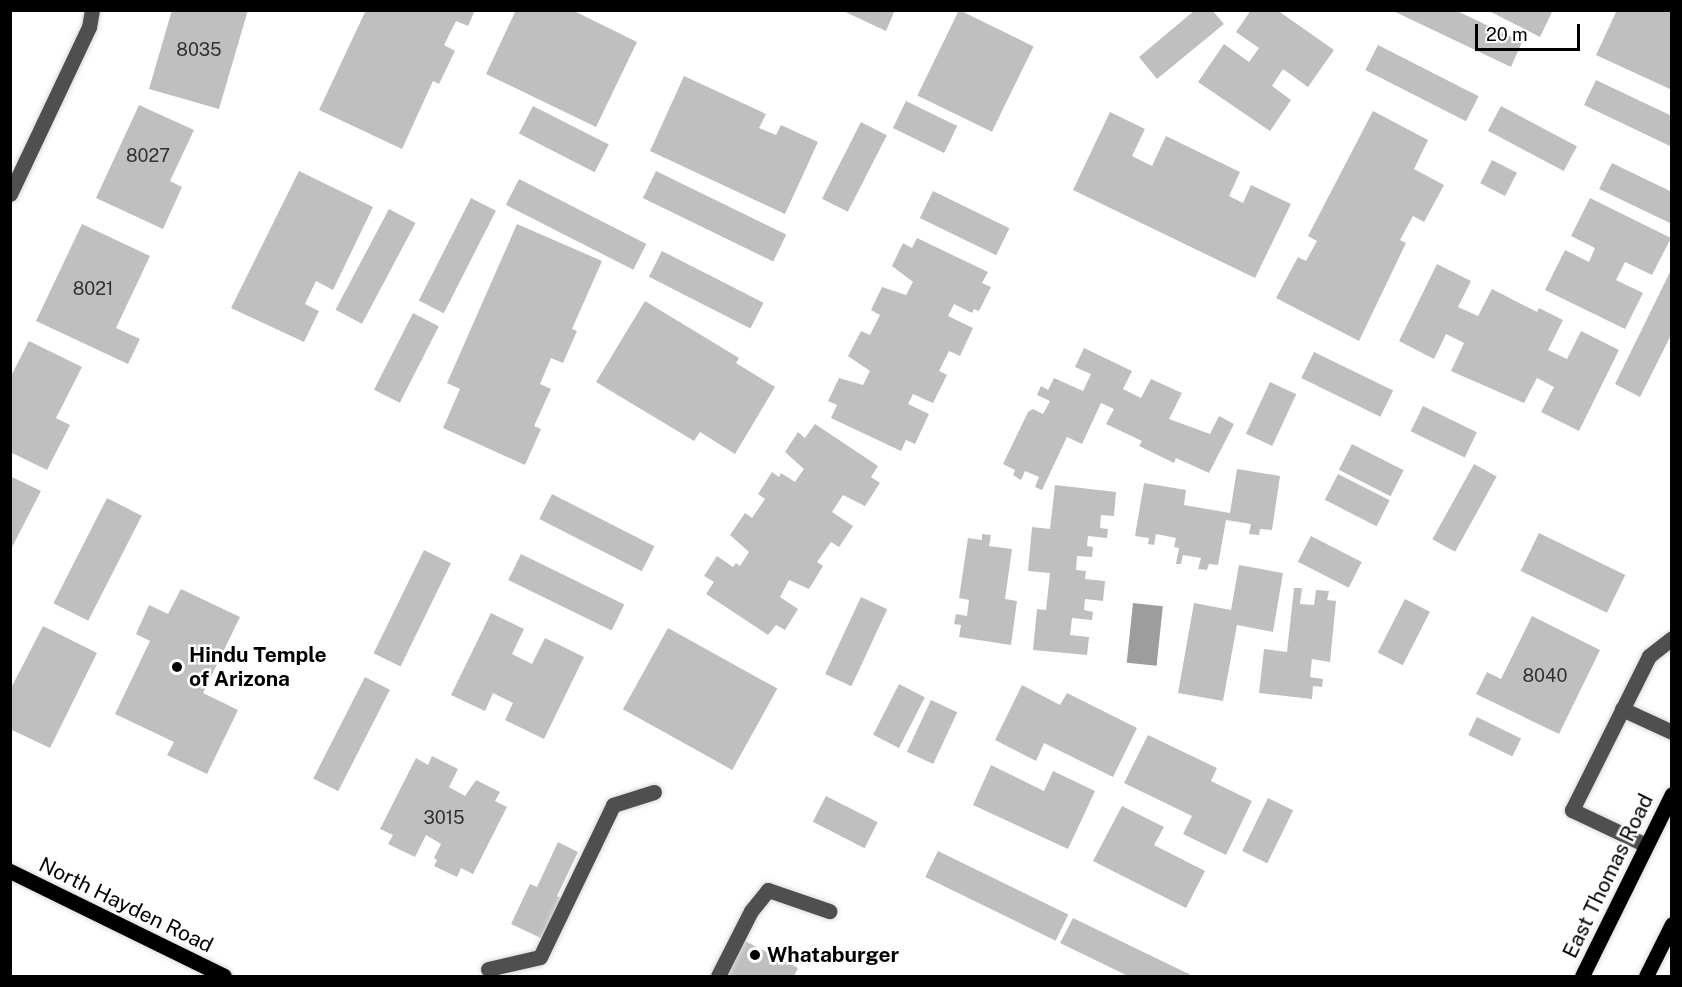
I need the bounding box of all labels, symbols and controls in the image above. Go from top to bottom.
scale bar [1478,12,1583,50]
text: 20 m [1486,24,1528,45]
house number: 8035 [176,39,222,61]
house number: 8027 [126,145,170,167]
house number: 8021 [73,278,113,300]
place label: Hindu Temple of Arizona [189,642,327,692]
marker: Hindu Temple of Arizona [170,660,184,674]
house number: 8040 [1523,665,1567,687]
street label: East Thomas Road [1557,790,1659,962]
house number: 3015 [423,807,465,829]
street label: North Hayden Road [35,852,217,958]
place label: Whataburger [767,942,899,968]
marker: Whataburger [748,948,762,962]

